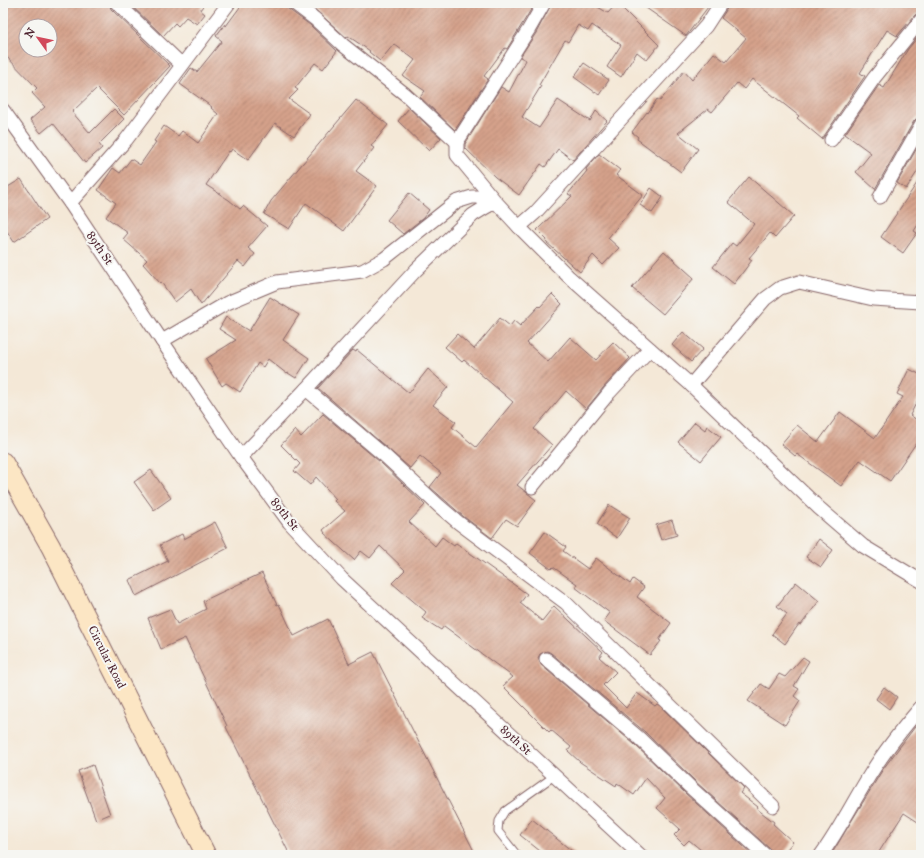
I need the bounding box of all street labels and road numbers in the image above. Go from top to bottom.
street label: 89th St [84,229,117,268]
street label: 89th St [268,495,303,534]
street label: Circular Road [85,623,129,691]
street label: 89th St [498,722,535,758]

